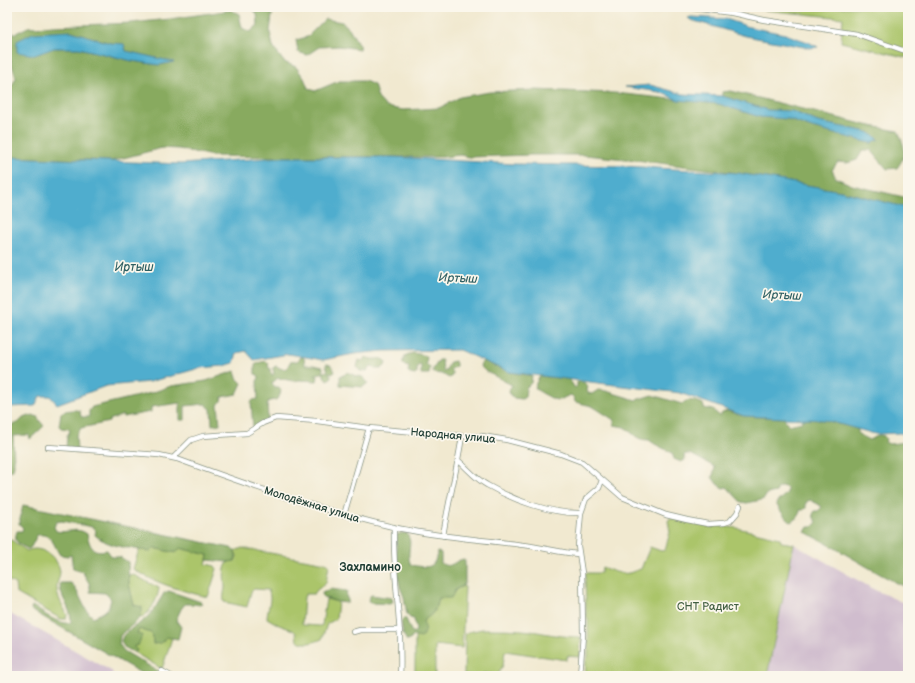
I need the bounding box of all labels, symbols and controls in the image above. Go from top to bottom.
water label: Иртыш [114,260,154,275]
water label: Иртыш [438,270,479,287]
water label: Иртыш [762,287,803,304]
street label: Народная улица [410,425,496,446]
street label: Молодёжная улица [263,484,362,525]
district label: Захламино [339,560,401,575]
park label: СНТ Радист [677,600,739,613]

